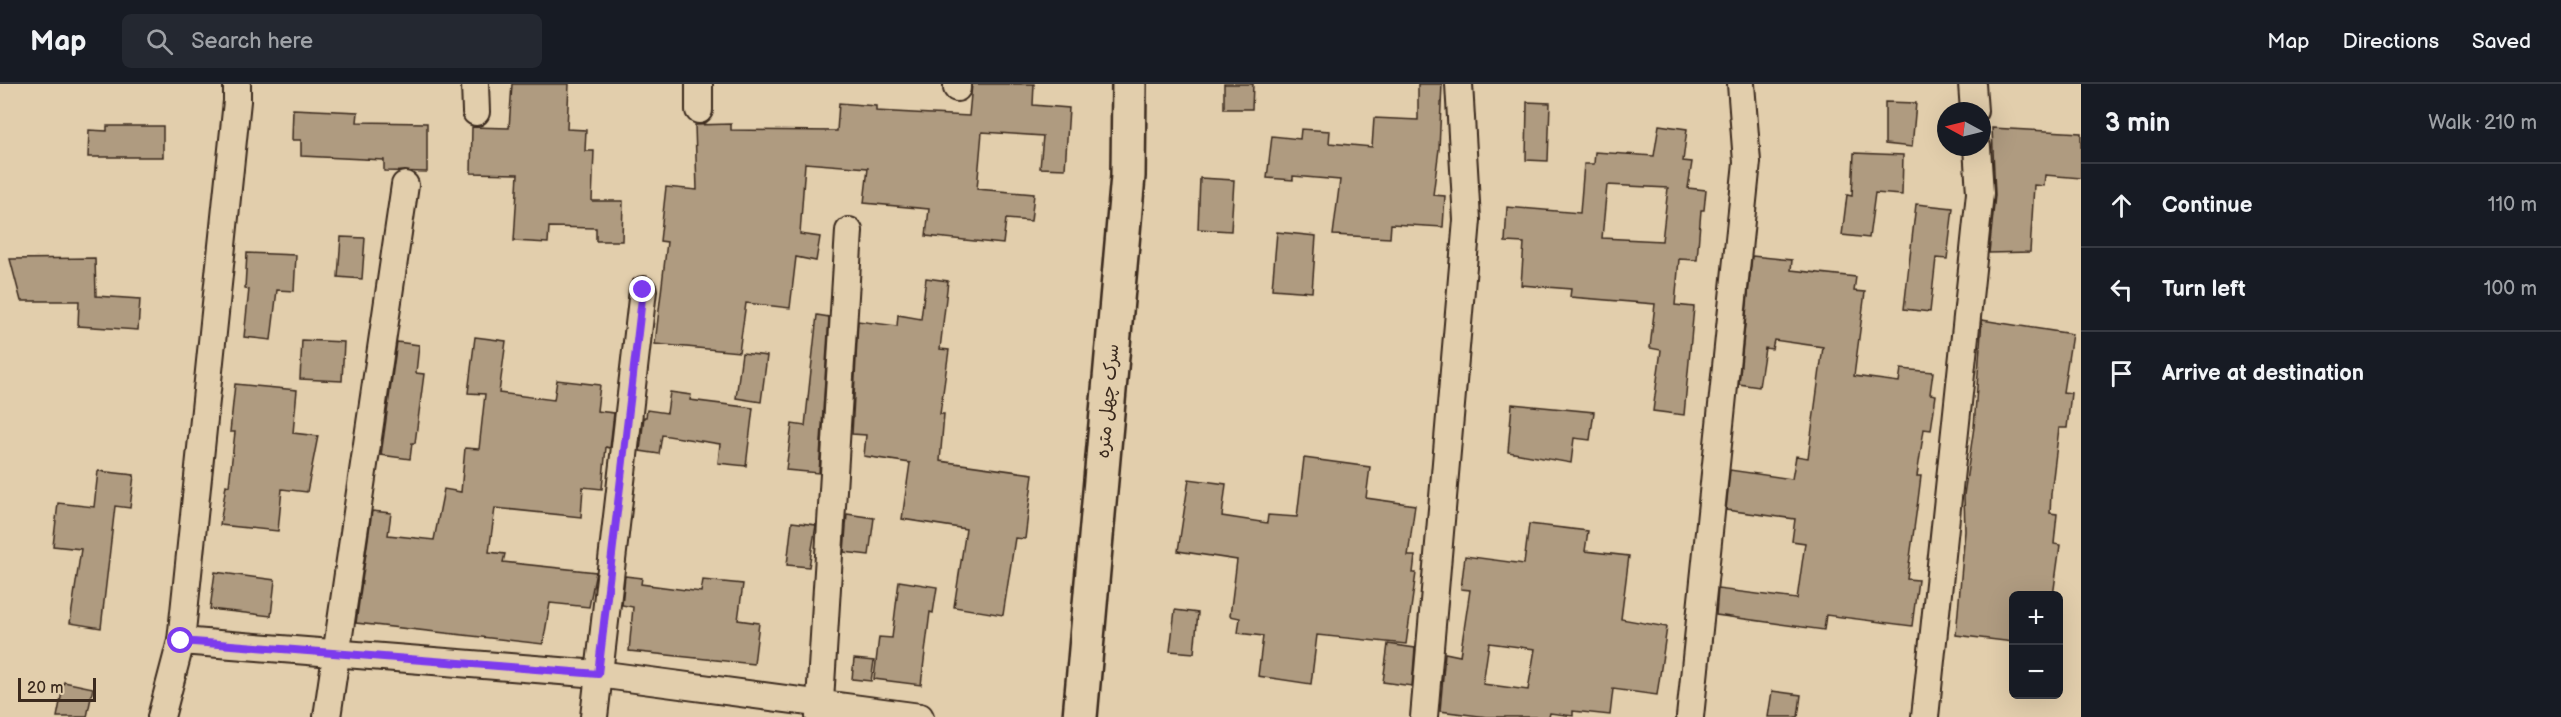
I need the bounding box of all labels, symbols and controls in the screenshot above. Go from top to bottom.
search box [122,14,542,68]
text: Map [30,25,86,58]
icon: search [143,25,176,58]
text: Search here [191,28,313,55]
text: Map [2267,29,2310,54]
text: Directions [2343,29,2439,54]
text: Saved [2472,29,2531,54]
north arrow [1937,102,1991,156]
text: 3 min [2105,108,2170,139]
text: Walk · 210 m [2428,111,2537,135]
icon: ahead [2105,189,2138,222]
text: Continue [2162,192,2252,219]
text: 110 m [2488,193,2537,217]
icon: left [2105,273,2138,306]
route end [629,276,655,302]
text: Turn left [2162,276,2246,303]
text: 100 m [2484,277,2537,301]
street label: سرک چهل متره [1093,343,1124,459]
icon: arrive [2105,357,2138,390]
text: Arrive at destination [2162,360,2364,387]
map controls [2009,591,2063,699]
button: + [2009,591,2063,645]
route start [167,627,193,653]
button: − [2009,645,2063,699]
scale bar [18,675,96,702]
text: 20 m [27,679,63,698]

